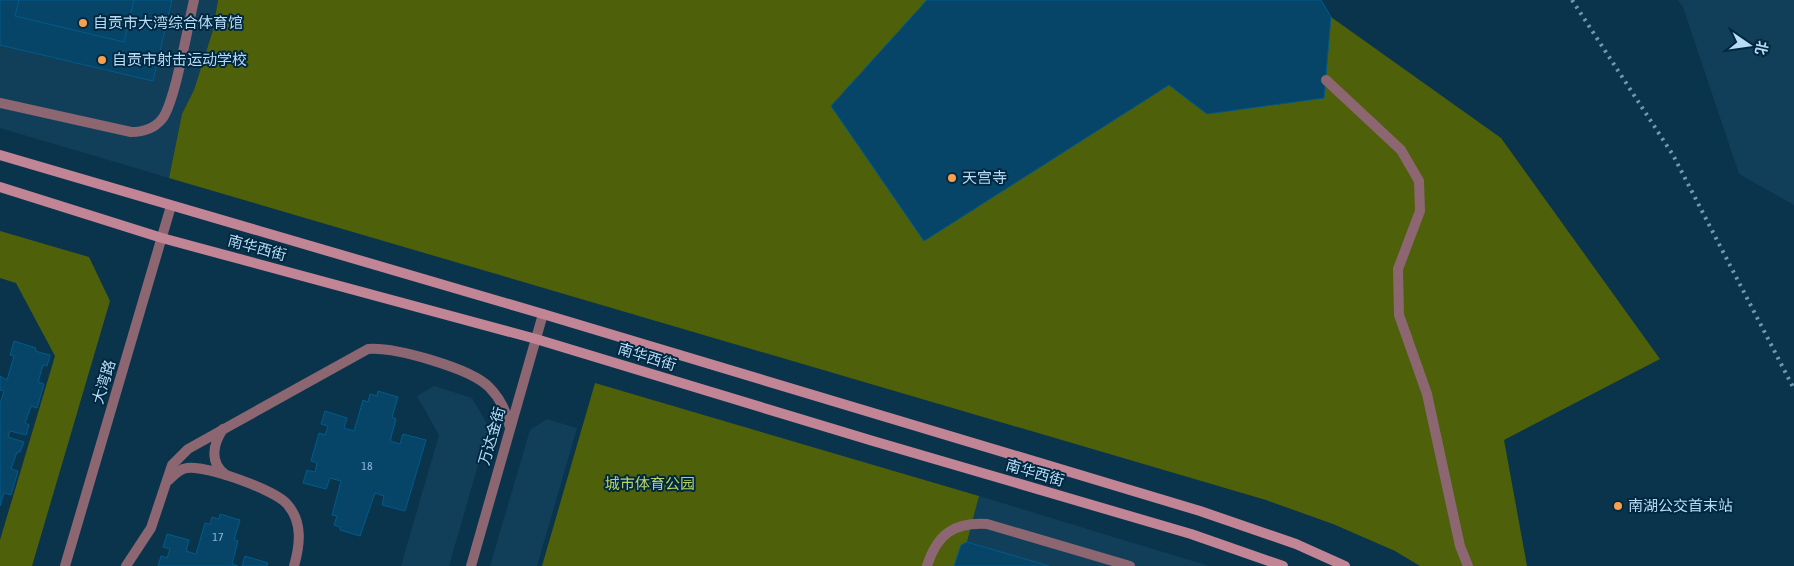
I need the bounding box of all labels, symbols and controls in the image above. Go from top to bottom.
place label: 自贡市大湾综合体育馆 [93,14,243,31]
marker: 自贡市大湾综合体育馆 [77,17,89,29]
north arrow [1724,20,1774,70]
text: 北 [1752,39,1771,57]
place label: 自贡市射击运动学校 [112,51,247,68]
marker: 自贡市射击运动学校 [96,54,108,66]
place label: 天宫寺 [962,169,1007,186]
marker: 天宫寺 [946,172,958,184]
street label: 南华西街 [226,232,288,263]
street label: 南华西街 [616,340,678,373]
street label: 大湾路 [89,358,118,406]
street label: 万达金街 [475,405,508,467]
street label: 南华西街 [1004,456,1066,489]
house number: 18 [361,459,373,473]
park label: 城市体育公园 [605,475,695,492]
place label: 南湖公交首末站 [1628,497,1733,514]
marker: 南湖公交首末站 [1612,500,1624,512]
house number: 17 [212,530,224,544]

